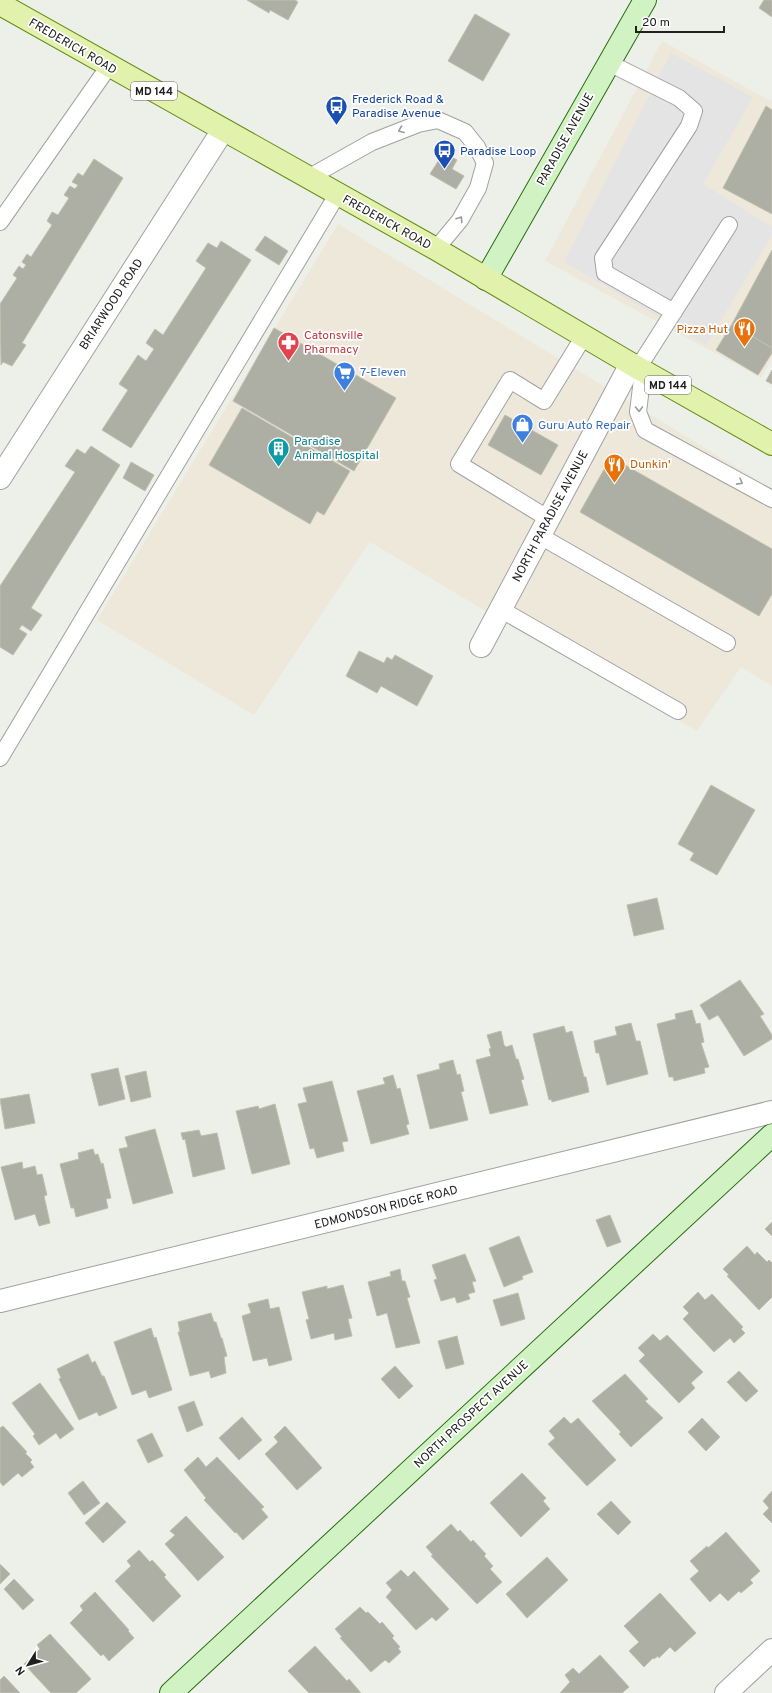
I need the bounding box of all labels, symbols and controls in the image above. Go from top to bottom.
scale bar [636,8,724,34]
street label: FREDERICK ROAD [26,15,119,79]
text: 20 m [642,15,670,31]
road number: MD 144 [131,82,177,100]
street label: PARADISE AVENUE [534,90,598,189]
place label: Frederick Road & Paradise Avenue [352,92,444,122]
bus stop icon: Frederick Road & Paradise Avenue [324,93,350,126]
one-way arrow [398,126,405,134]
bus stop icon: Paradise Loop [431,138,457,171]
place label: Paradise Loop [460,144,537,160]
street label: FREDERICK ROAD [339,192,434,254]
one-way arrow [455,216,462,223]
street label: BRIARWOOD ROAD [76,256,147,353]
restaurant icon: Pizza Hut [731,316,757,349]
place label: Pizza Hut [676,322,728,338]
place label: Catonsville Pharmacy [304,328,363,358]
pharmacy icon: Catonsville Pharmacy [275,329,301,362]
supermarket icon: 7-Eleven [331,359,357,392]
place label: 7-Eleven [360,365,406,381]
road number: MD 144 [645,376,691,394]
one-way arrow [635,407,643,413]
shop icon: Guru Auto Repair [510,412,536,445]
place label: Guru Auto Repair [538,418,631,434]
place label: Paradise Animal Hospital [294,434,379,464]
building icon: Paradise Animal Hospital [266,435,292,468]
street label: NORTH PARADISE AVENUE [509,448,592,585]
restaurant icon: Dunkin' [601,451,627,484]
place label: Dunkin' [630,457,671,473]
one-way arrow [736,477,743,484]
street label: EDMONDSON RIDGE ROAD [313,1182,460,1234]
street label: NORTH PROSPECT AVENUE [411,1357,532,1472]
north arrow [8,1645,48,1685]
text: N [13,1663,29,1678]

